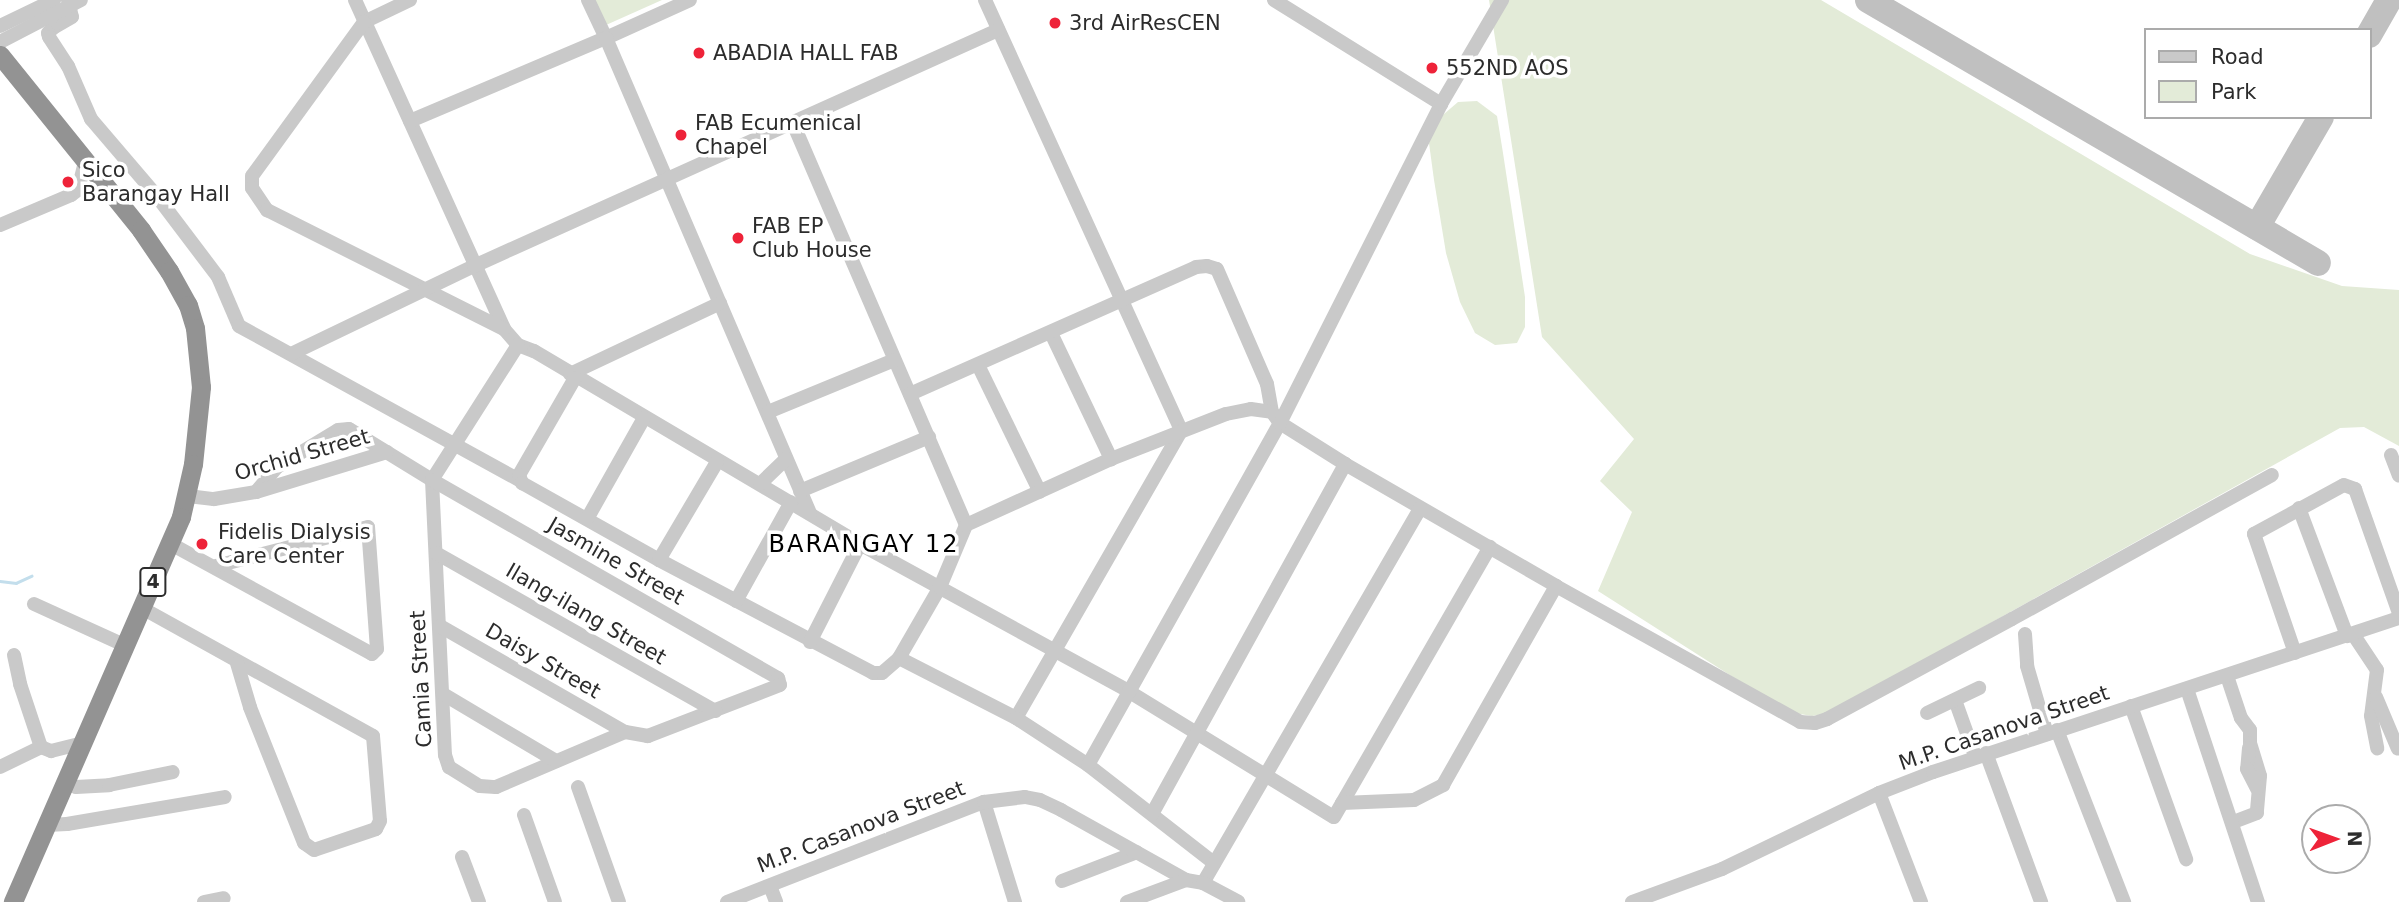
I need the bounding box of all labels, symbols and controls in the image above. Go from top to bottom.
place label: 3rd AirResCEN [1069,10,1221,36]
marker: 3rd AirResCEN [1047,15,1063,31]
legend [2144,28,2371,119]
place label: ABADIA HALL FAB [713,40,899,66]
marker: ABADIA HALL FAB [691,45,707,61]
text: Road [2211,45,2264,69]
place label: 552ND AOS [1446,55,1568,81]
marker: 552ND AOS [1424,60,1440,76]
text: Park [2211,80,2256,104]
place label: FAB Ecumenical Chapel [695,110,861,160]
marker: FAB Ecumenical Chapel [673,127,689,143]
place label: Sico Barangay Hall [82,157,230,207]
marker: Sico Barangay Hall [60,174,76,190]
place label: FAB EP Club House [752,213,872,263]
marker: FAB EP Club House [730,230,746,246]
street label: Orchid Street [232,424,372,486]
street label: Jasmine Street [543,512,689,610]
place label: Fidelis Dialysis Care Center [218,519,371,569]
district label: BARANGAY 12 [770,531,958,559]
marker: Fidelis Dialysis Care Center [192,534,212,554]
street label: Ilang-ilang Street [501,558,671,670]
road number: 4 [139,566,167,597]
street label: Camia Street [405,610,437,748]
street label: Daisy Street [481,618,605,704]
street label: M.P. Casanova Street [1896,680,2112,776]
street label: M.P. Casanova Street [753,776,969,878]
north arrow [2301,804,2371,874]
text: N [2344,831,2366,847]

